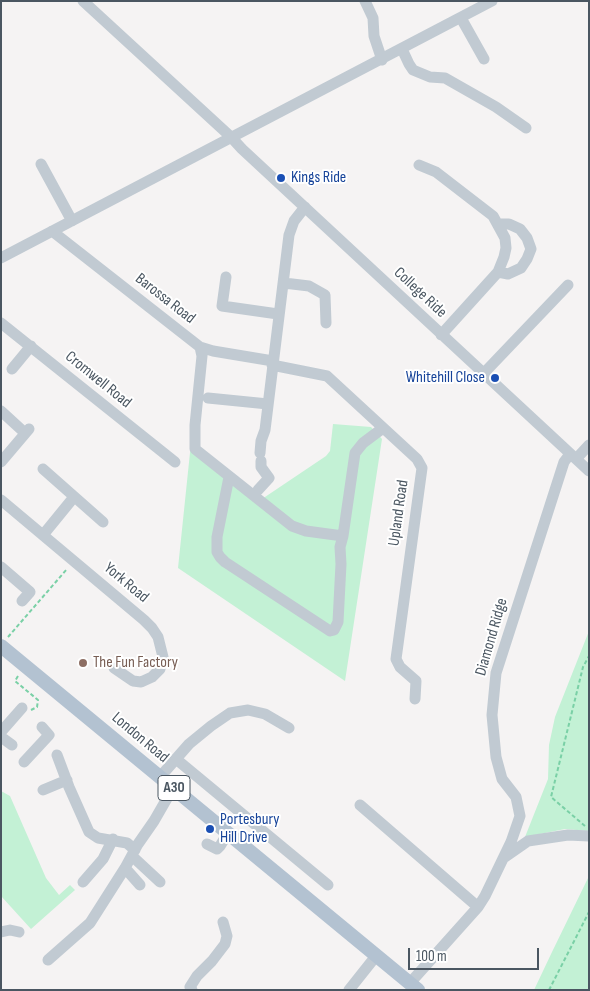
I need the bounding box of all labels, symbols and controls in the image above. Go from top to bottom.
place label: Kings Ride [291,168,346,188]
marker: Kings Ride [275,172,287,184]
street label: College Ride [390,264,450,322]
street label: Barossa Road [131,270,199,328]
street label: Cromwell Road [61,348,135,412]
place label: Whitehill Close [406,368,485,388]
marker: Whitehill Close [489,372,501,384]
street label: Upland Road [385,479,413,547]
street label: York Road [100,559,152,607]
street label: Diamond Ridge [472,596,512,678]
place label: The Fun Factory [93,653,178,673]
marker: The Fun Factory [77,657,89,669]
street label: London Road [108,709,172,767]
road number: A30 [158,776,190,800]
place label: Portesbury Hill Drive [220,810,279,848]
marker: Portesbury Hill Drive [204,823,216,835]
scale bar [410,938,541,970]
text: 100 m [416,947,447,966]

